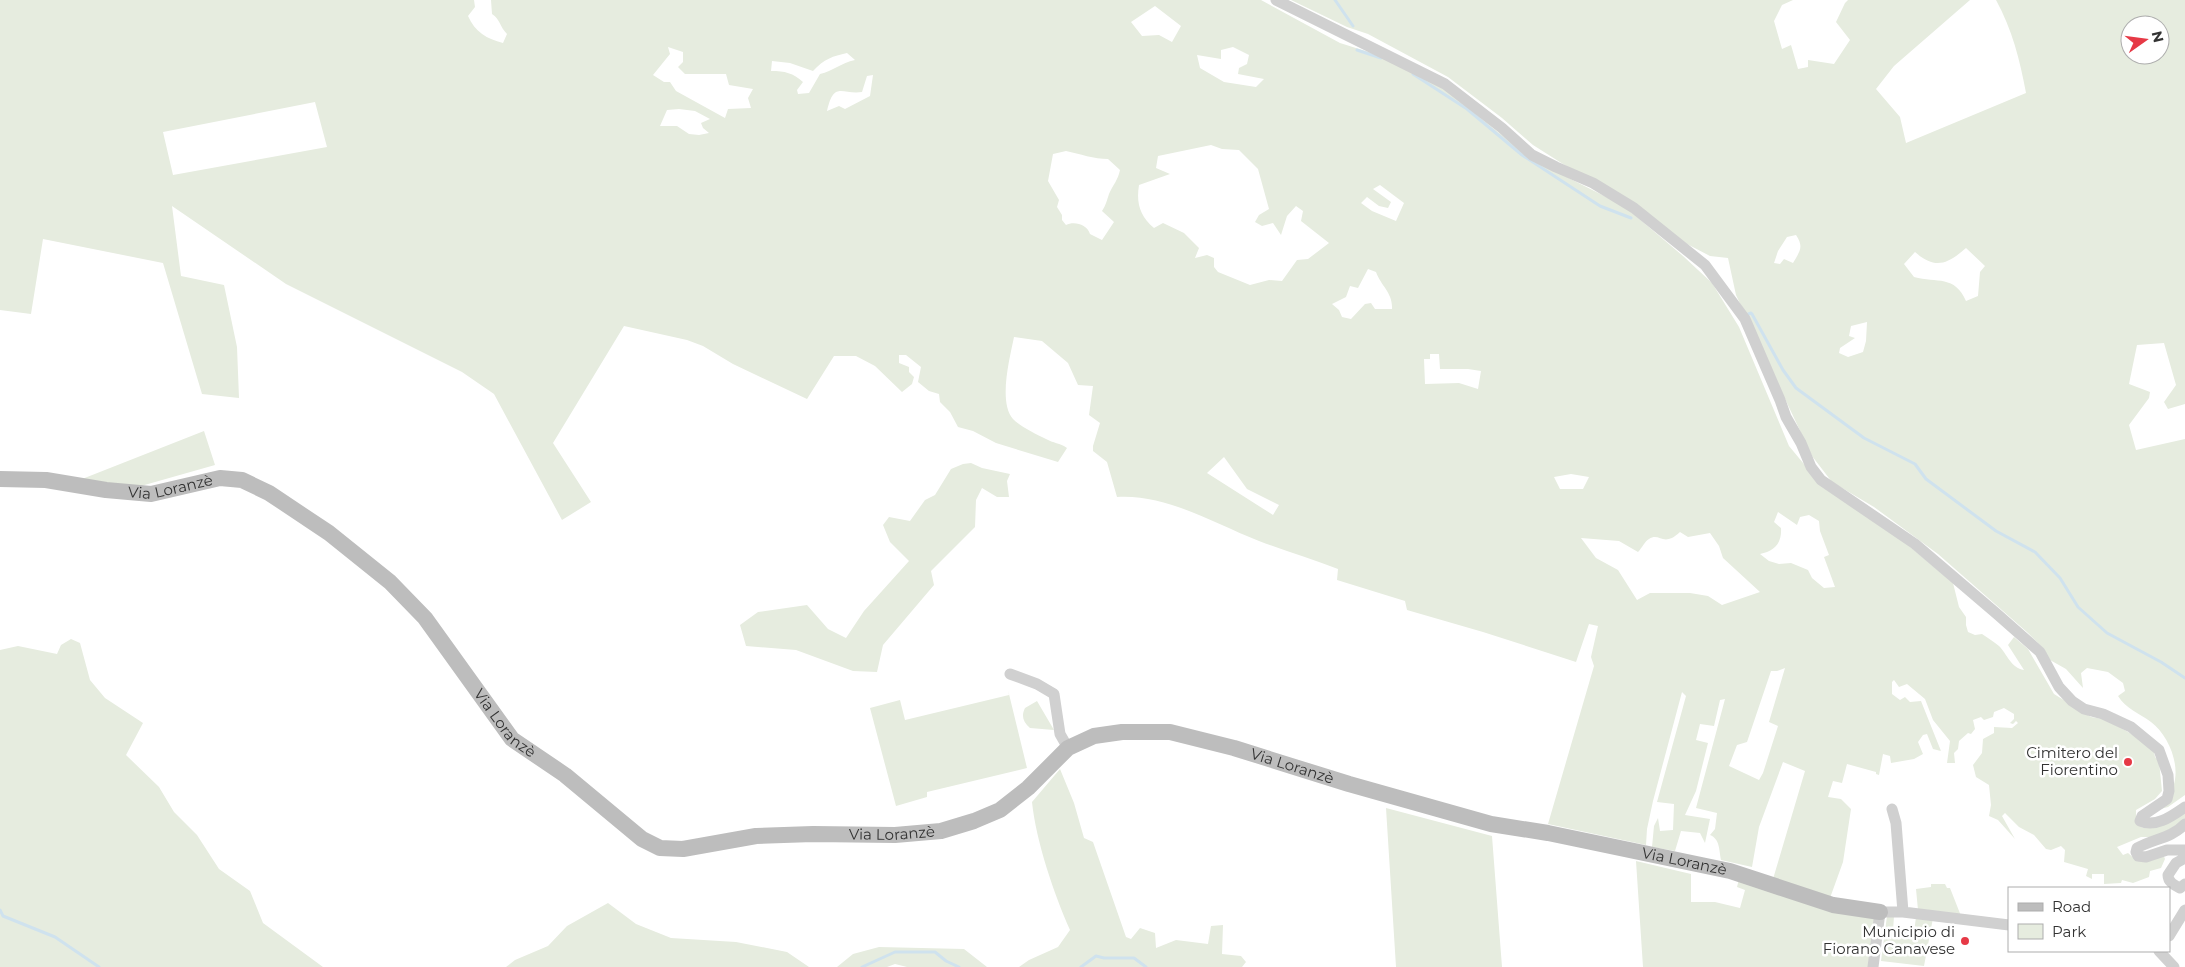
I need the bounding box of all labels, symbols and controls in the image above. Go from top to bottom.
north arrow [2120,15,2170,65]
text: N [2148,29,2168,45]
street label: Via Loranzè [127,470,214,503]
street label: Via Loranzè [470,685,540,761]
place label: Cimitero del Fiorentino [2026,743,2118,779]
street label: Via Loranzè [1248,744,1336,788]
marker: Cimitero del Fiorentino [2122,756,2134,768]
street label: Via Loranzè [849,822,936,844]
street label: Via Loranzè [1640,843,1729,879]
legend [2008,887,2170,952]
text: Road [2052,897,2091,916]
place label: Municipio di Fiorano Canavese [1823,922,1955,958]
text: Park [2052,922,2086,941]
marker: Municipio di Fiorano Canavese [1959,935,1971,947]

